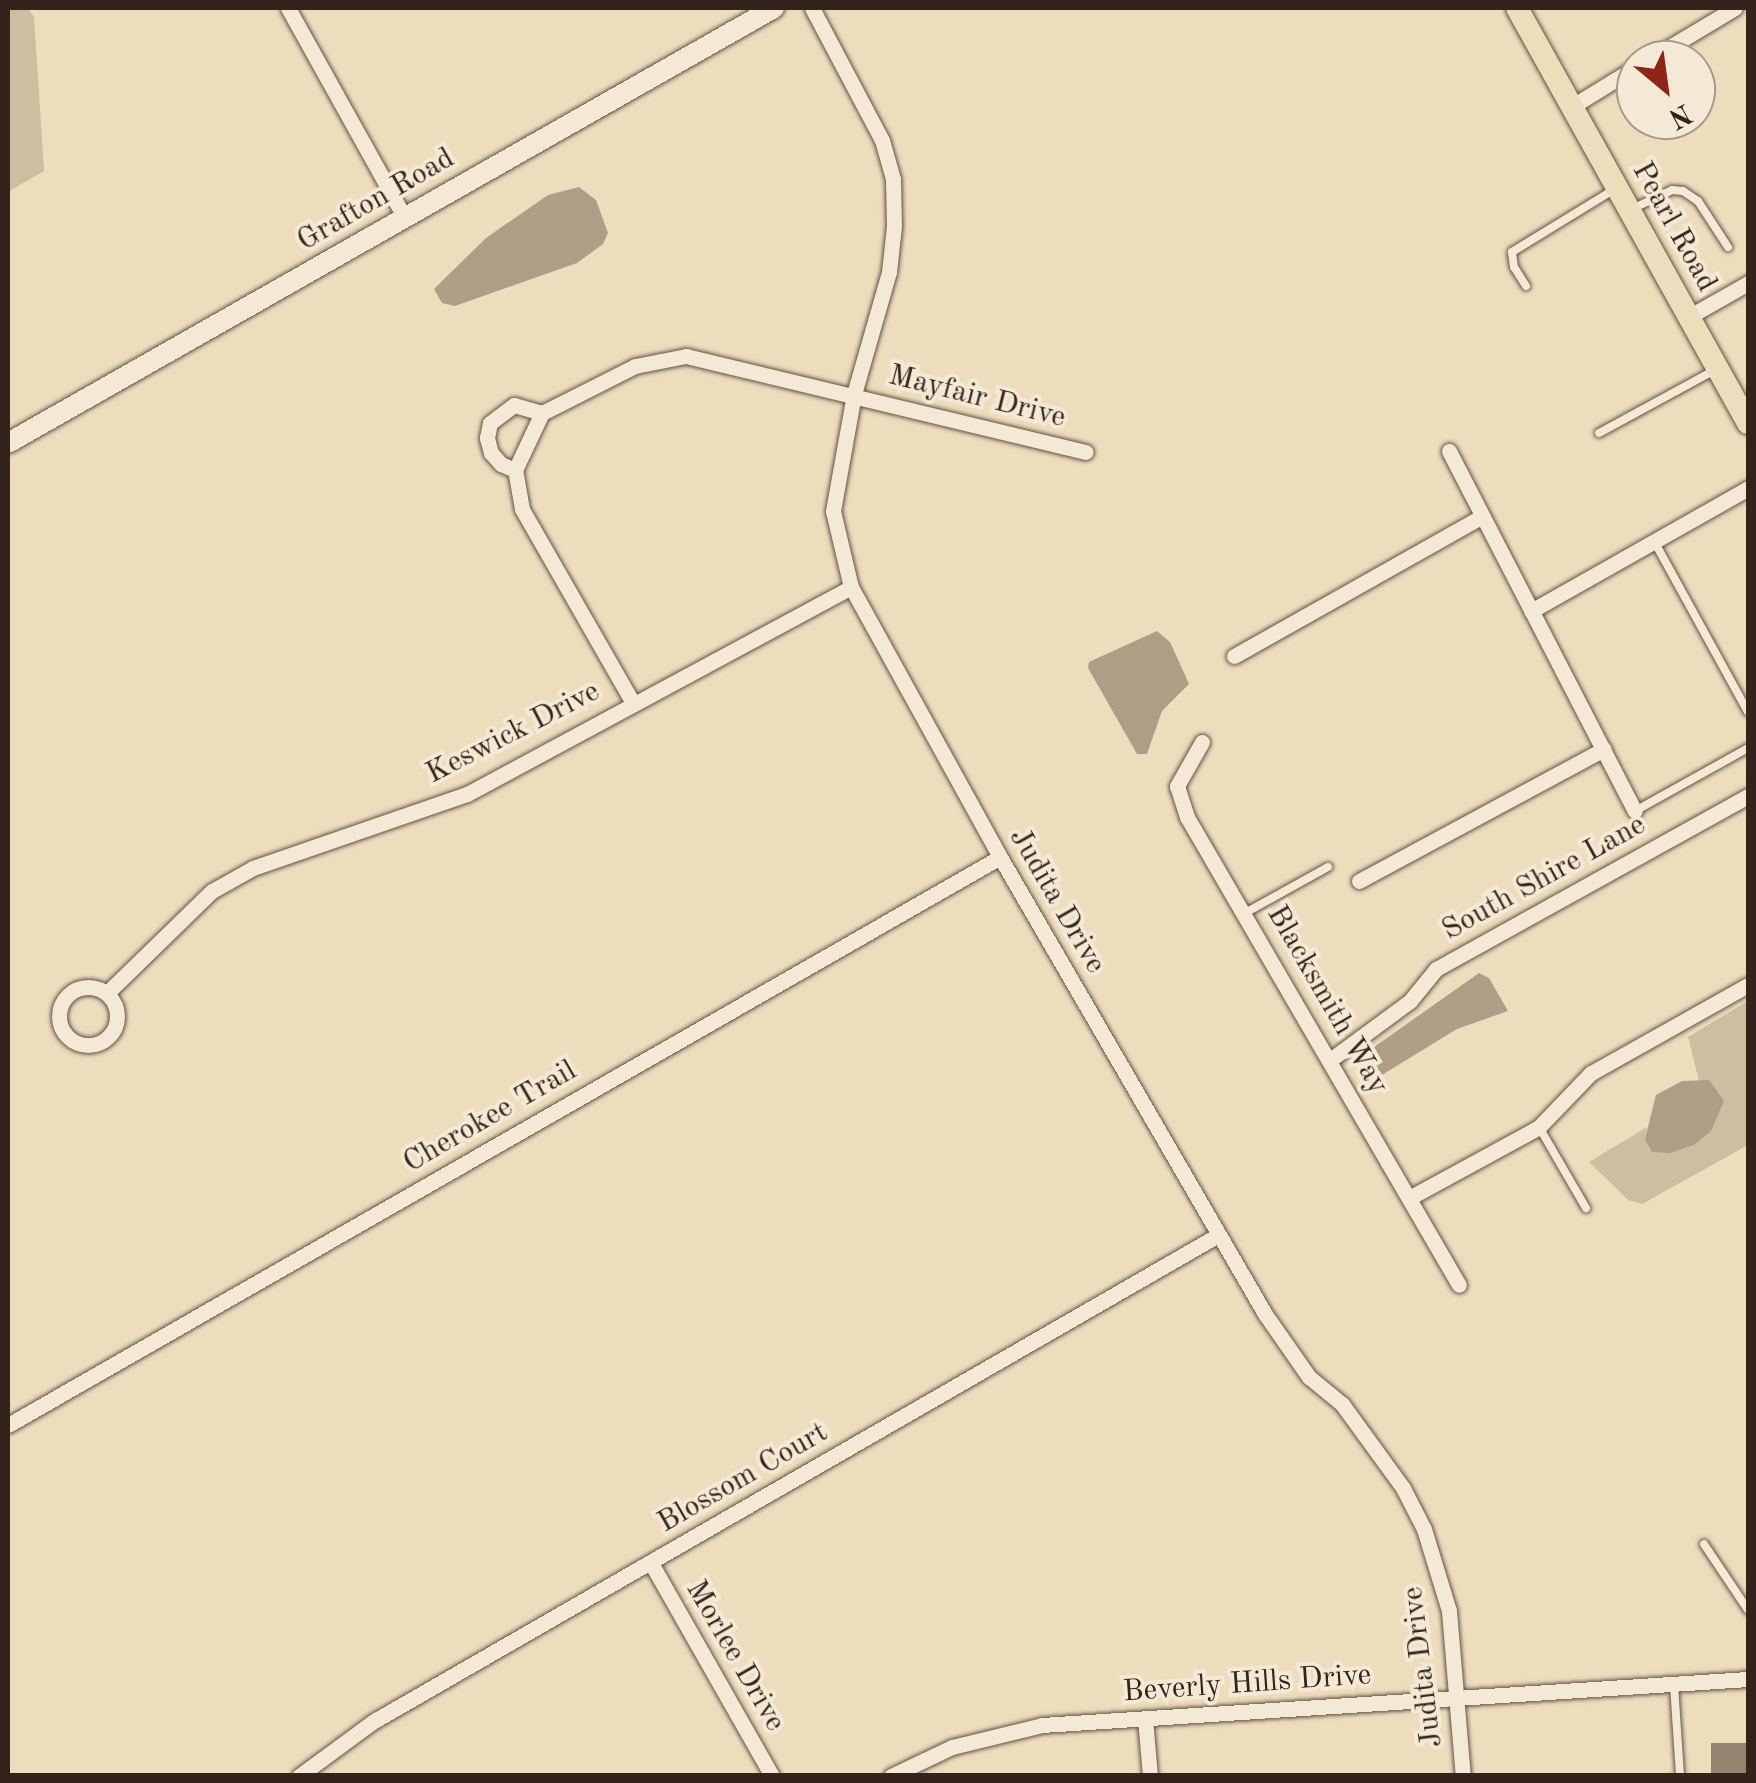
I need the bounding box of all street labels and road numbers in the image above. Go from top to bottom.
street label: Grafton Road [291,141,461,259]
street label: Pearl Road [1624,156,1724,298]
street label: Mayfair Drive [885,358,1069,436]
street label: Keswick Drive [420,674,606,792]
street label: South Shire Lane [1436,807,1652,949]
street label: Judita Drive [1001,822,1113,980]
street label: Blacksmith Way [1258,899,1396,1101]
street label: Cherokee Trail [397,1053,583,1181]
street label: Blossom Court [651,1415,835,1541]
street label: Morlee Drive [677,1574,793,1738]
street label: Judita Drive [1395,1585,1451,1749]
street label: Beverly Hills Drive [1122,1657,1372,1711]

